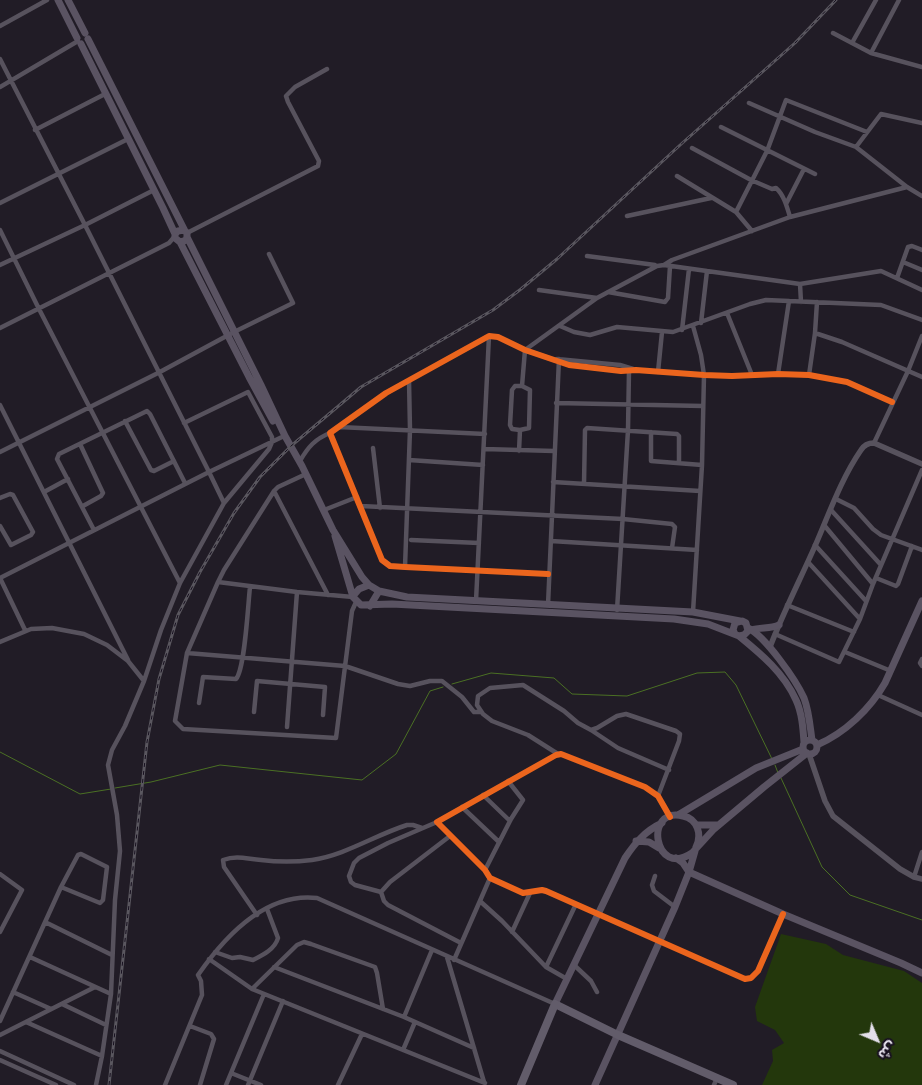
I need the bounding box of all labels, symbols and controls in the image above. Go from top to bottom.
north arrow [852,1015,902,1065]
text: ش [874,1037,901,1064]

